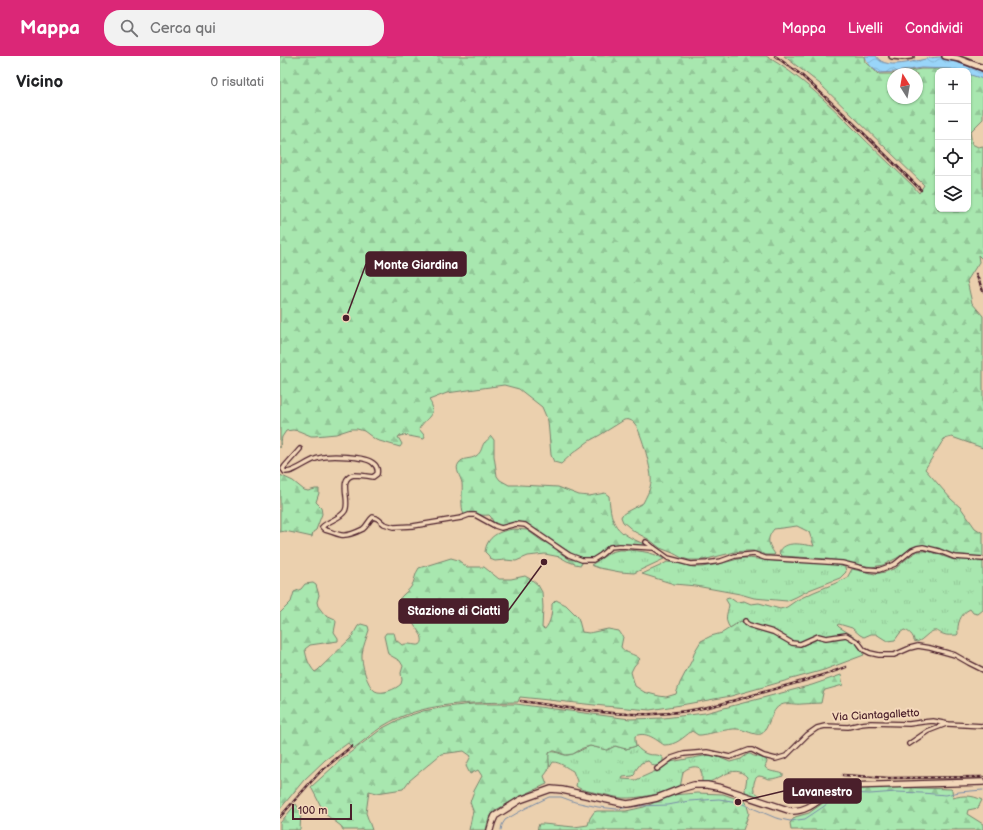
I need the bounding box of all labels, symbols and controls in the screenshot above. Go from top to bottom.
search box [104,10,384,46]
text: Mappa [20,17,80,40]
icon: search [118,17,140,39]
text: Cerca qui [150,19,216,38]
text: Mappa [782,20,826,37]
text: Livelli [848,20,883,37]
text: Condividi [905,20,963,37]
north arrow [887,68,923,104]
map controls [935,68,971,212]
button: + [935,68,971,104]
text: Vicino [16,72,63,92]
text: 0 risultati [211,74,264,90]
button: − [935,104,971,140]
button: locate [935,140,971,176]
button: layers [935,176,971,212]
callout: Monte Giardina [366,252,466,276]
text: Monte Giardina [374,258,458,273]
callout: Stazione di Ciatti [399,599,508,623]
text: Stazione di Ciatti [408,604,501,619]
street label: Via Ciantagalletto [832,706,920,724]
callout: Lavanestro [784,779,861,803]
text: Lavanestro [792,785,853,800]
scale bar [292,802,352,821]
text: 100 m [298,804,327,817]

